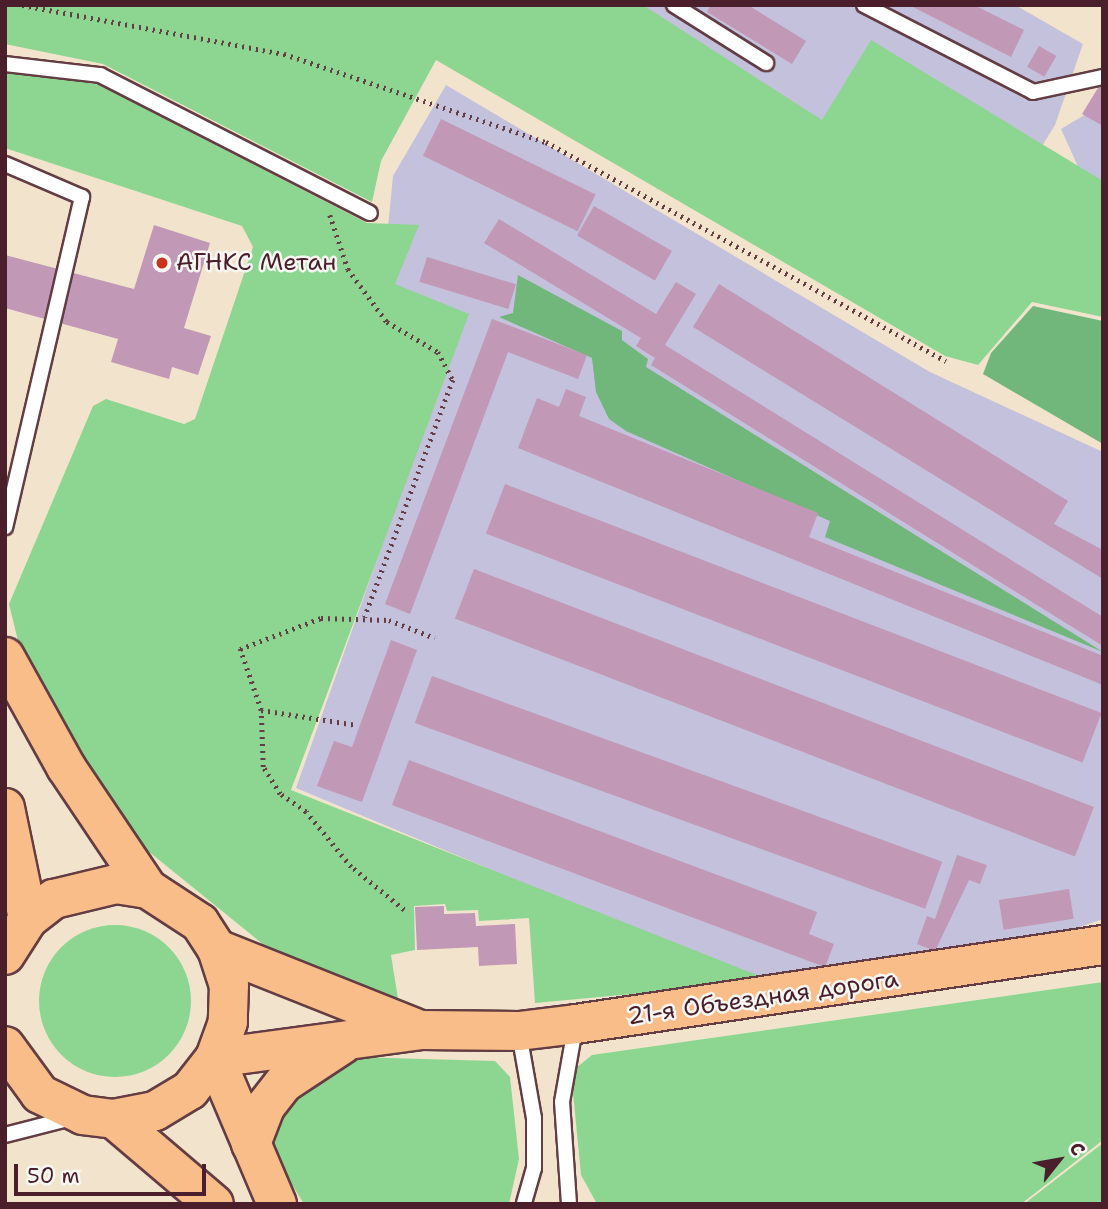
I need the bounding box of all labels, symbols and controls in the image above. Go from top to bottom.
place label: АГНКС Метан [176,249,336,277]
marker: АГНКС Метан [154,255,170,271]
street label: 21-я Объездная дорога [626,965,900,1031]
north arrow [1024,1125,1094,1195]
text: С [1064,1137,1091,1160]
scale bar [18,1150,210,1194]
text: 50 m [27,1162,80,1190]

